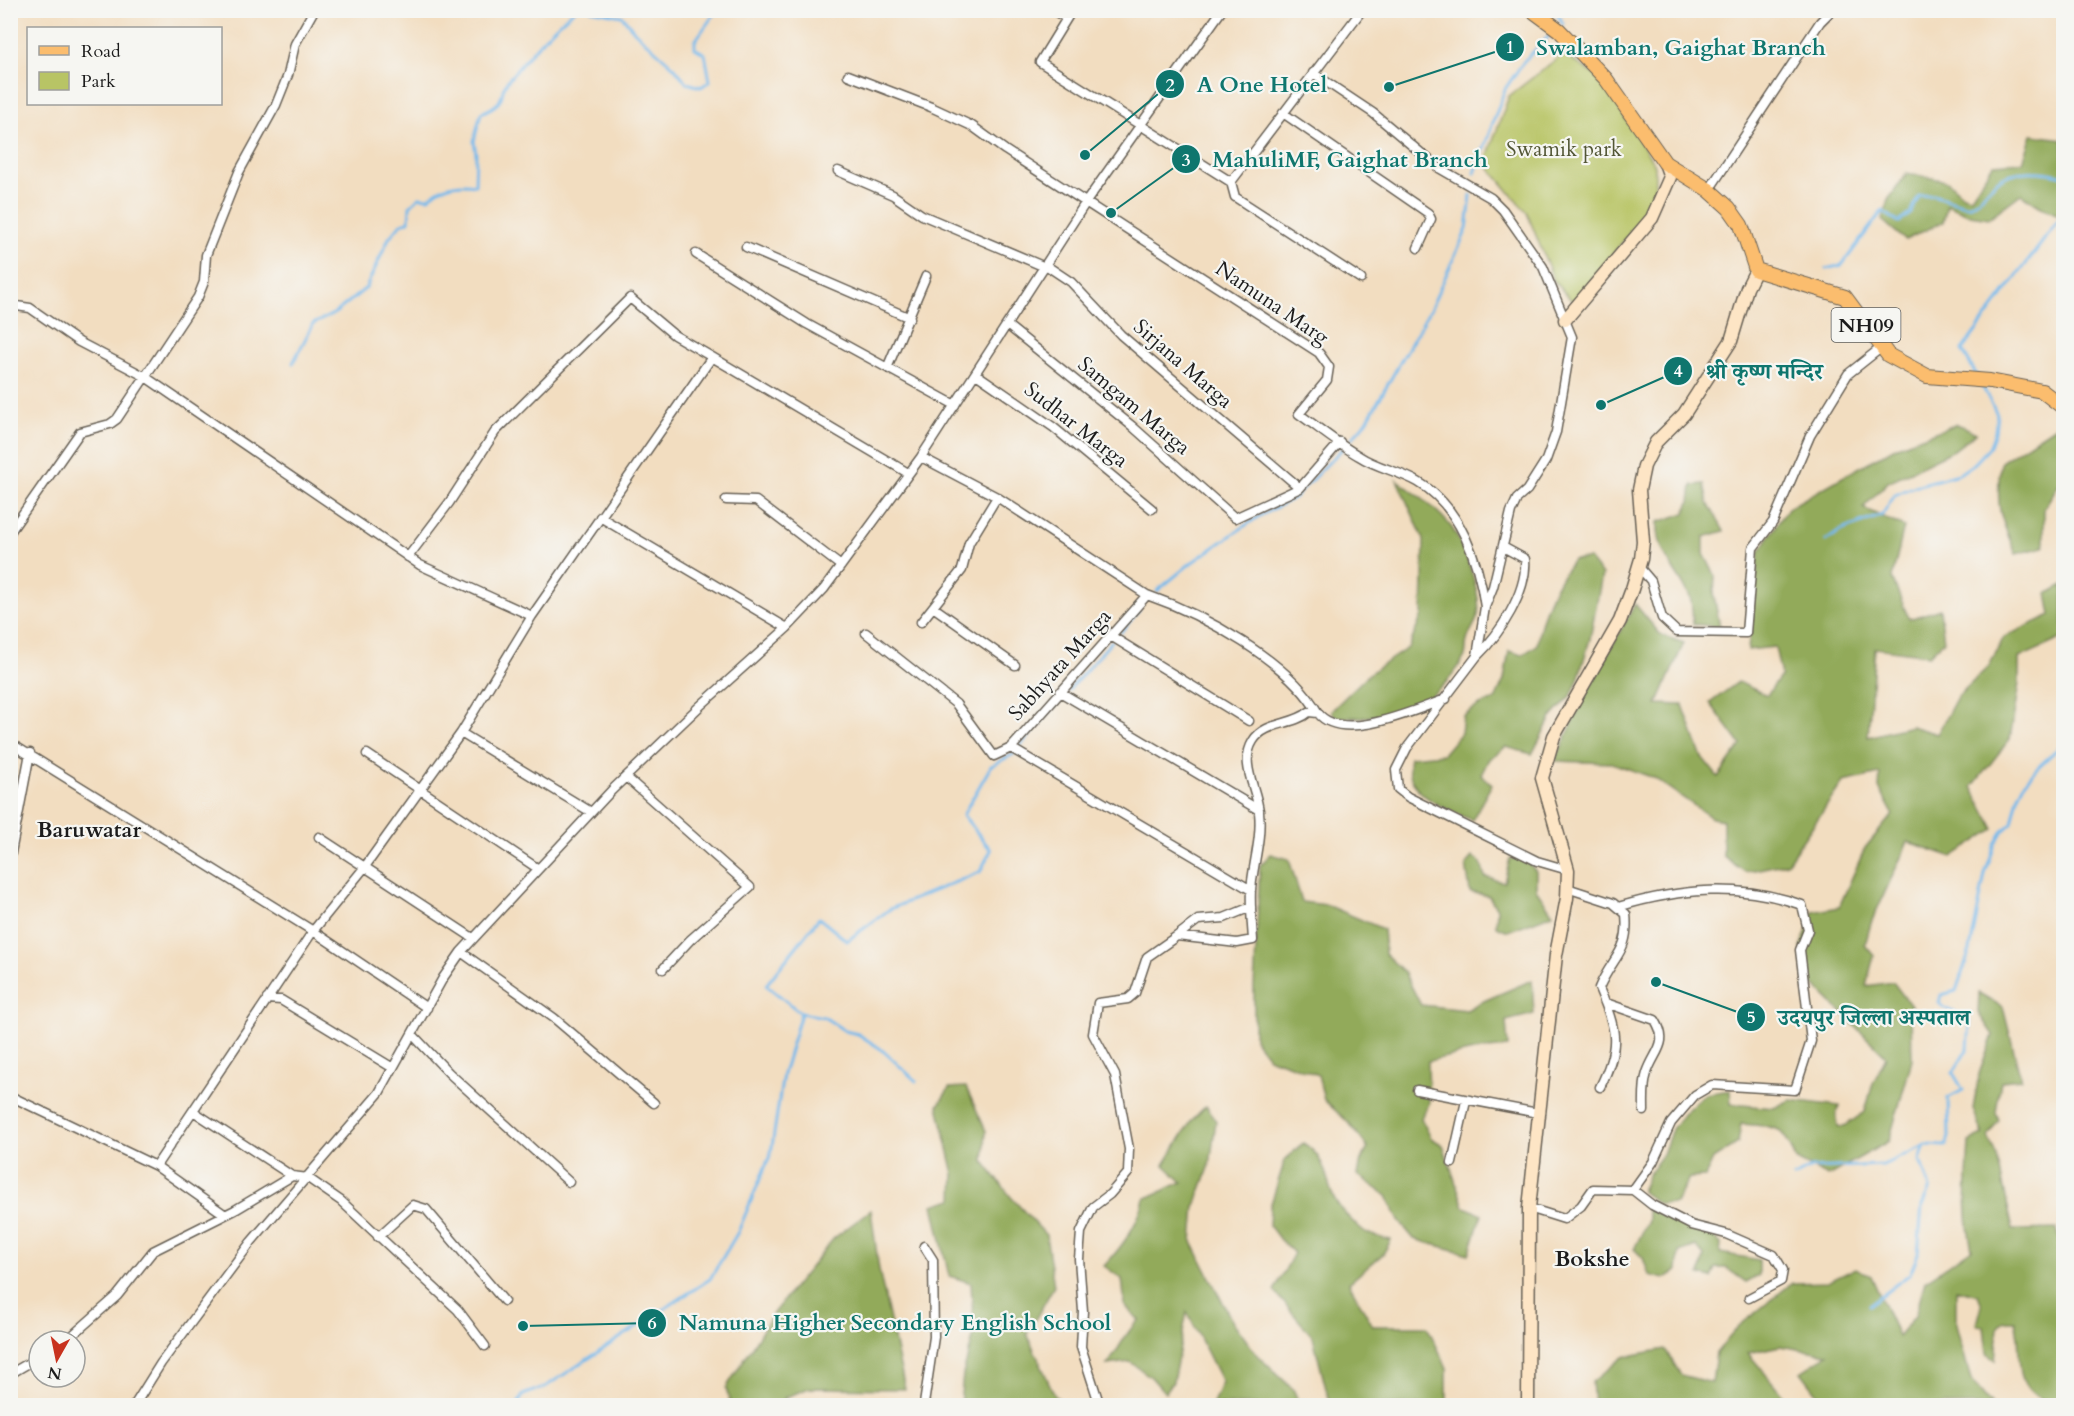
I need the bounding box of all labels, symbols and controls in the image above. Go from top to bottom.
legend [27,27,222,105]
callout: Swalamban, Gaighat Branch [1495,27,1838,67]
text: Swalamban, Gaighat Branch [1536,33,1826,63]
text: 1 [1505,35,1515,60]
text: Road [81,39,121,64]
callout: A One Hotel [1155,64,1339,104]
text: Park [81,69,116,94]
text: A One Hotel [1197,70,1328,100]
text: 2 [1165,73,1175,98]
park label: Swamik park [1506,135,1623,164]
callout: MahuliMF, Gaighat Branch [1171,139,1500,179]
text: MahuliMF, Gaighat Branch [1212,145,1488,175]
text: 3 [1181,148,1191,173]
street label: Namuna Marg [1209,254,1335,352]
road number: NH09 [1832,308,1900,342]
street label: Sirjana Marga [1127,313,1239,415]
street label: Samgam Marga [1071,350,1197,462]
callout: श्री कृष्ण मन्दिर [1663,351,1835,391]
text: श्री कृष्ण मन्दिर [1705,357,1825,387]
text: 4 [1673,359,1683,384]
street label: Sudhar Marga [1018,375,1134,475]
street label: Sabhyata Marga [1002,603,1118,727]
district label: Baruwatar [37,815,142,845]
callout: उदयपुर जिल्ला अस्पताल [1736,997,1982,1037]
text: उदयपुर जिल्ला अस्पताल [1776,1003,1972,1033]
text: 5 [1746,1005,1756,1030]
district label: Bokshe [1554,1244,1630,1274]
callout: Namuna Higher Secondary English School [637,1303,1124,1343]
text: Namuna Higher Secondary English School [679,1308,1112,1338]
text: 6 [647,1311,657,1336]
north arrow [27,1329,87,1389]
text: N [46,1361,63,1385]

